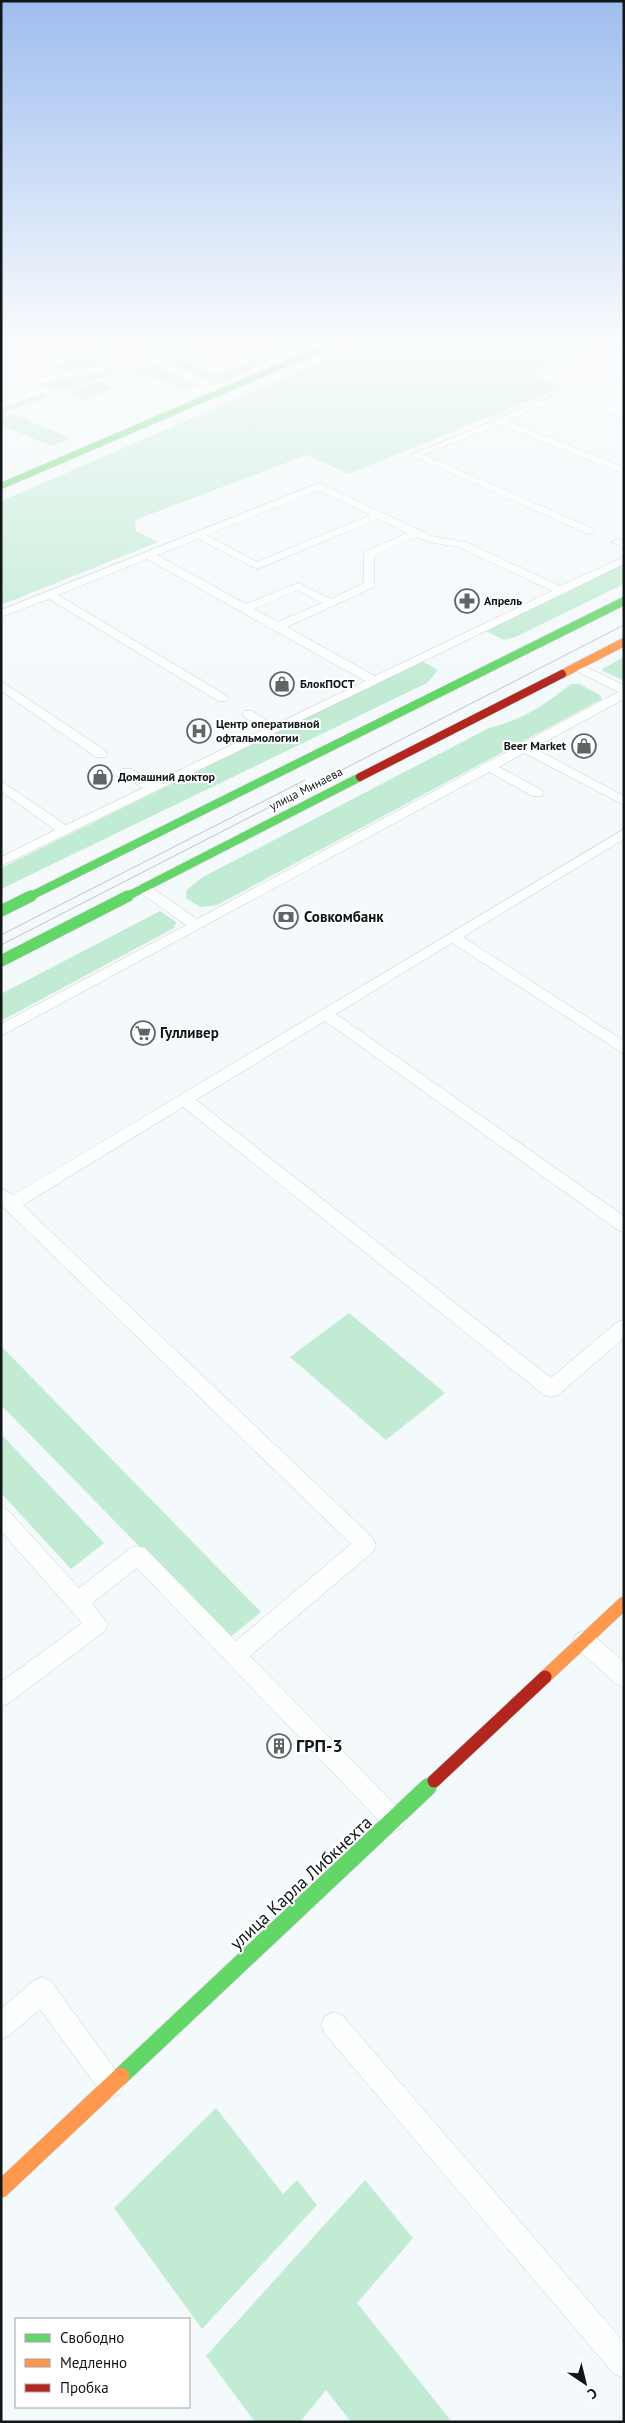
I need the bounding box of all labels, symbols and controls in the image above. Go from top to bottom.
pharmacy icon: Апрель [454,588,480,614]
place label: Апрель [484,593,522,608]
shop icon: БлокПОСТ [269,671,295,697]
place label: БлокПОСТ [300,676,355,691]
place label: Центр оперативной офтальмологии [216,716,319,745]
hospital icon: Центр оперативной офтальмологии [186,718,212,744]
shop icon: Beer Market [571,733,597,759]
place label: Beer Market [504,738,567,753]
shop icon: Домашний доктор [87,764,113,790]
street label: улица Минаева [267,764,345,813]
place label: Домашний доктор [118,769,216,784]
bank icon: Совкомбанк [273,904,299,930]
place label: Совкомбанк [304,907,384,926]
supermarket icon: Гулливер [130,1020,156,1046]
place label: Гулливер [160,1023,219,1042]
building icon: ГРП-3 [266,1733,292,1759]
place label: ГРП-3 [296,1734,343,1757]
street label: улица Карла Либкнехта [225,1811,376,1954]
legend [15,2318,190,2408]
text: Свободно [60,2328,124,2347]
text: Медленно [60,2353,127,2372]
north arrow [560,2358,610,2408]
text: Пробка [60,2378,109,2397]
text: С [584,2384,601,2403]

